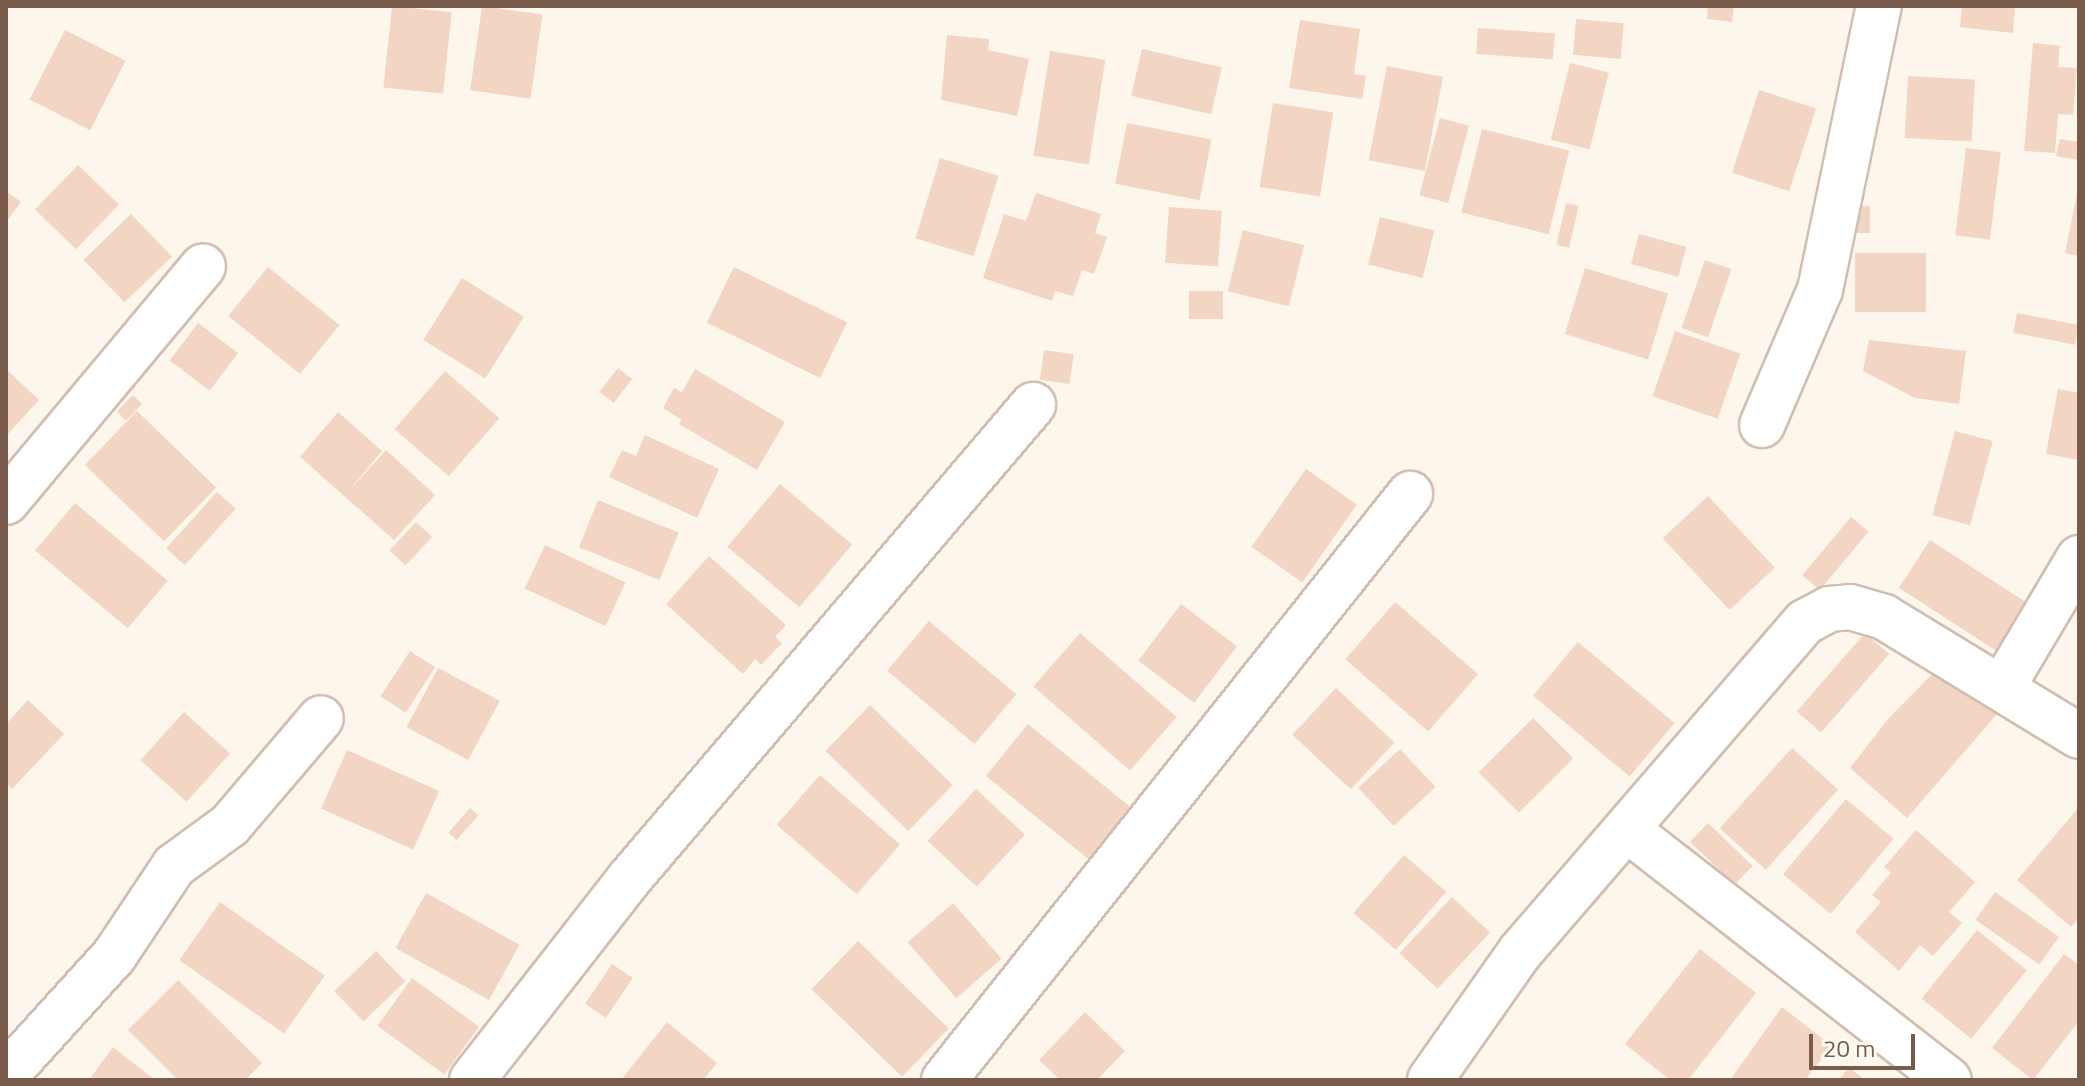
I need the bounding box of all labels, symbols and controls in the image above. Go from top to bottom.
scale bar [1813,1018,1919,1068]
text: 20 m [1823,1030,1875,1066]

